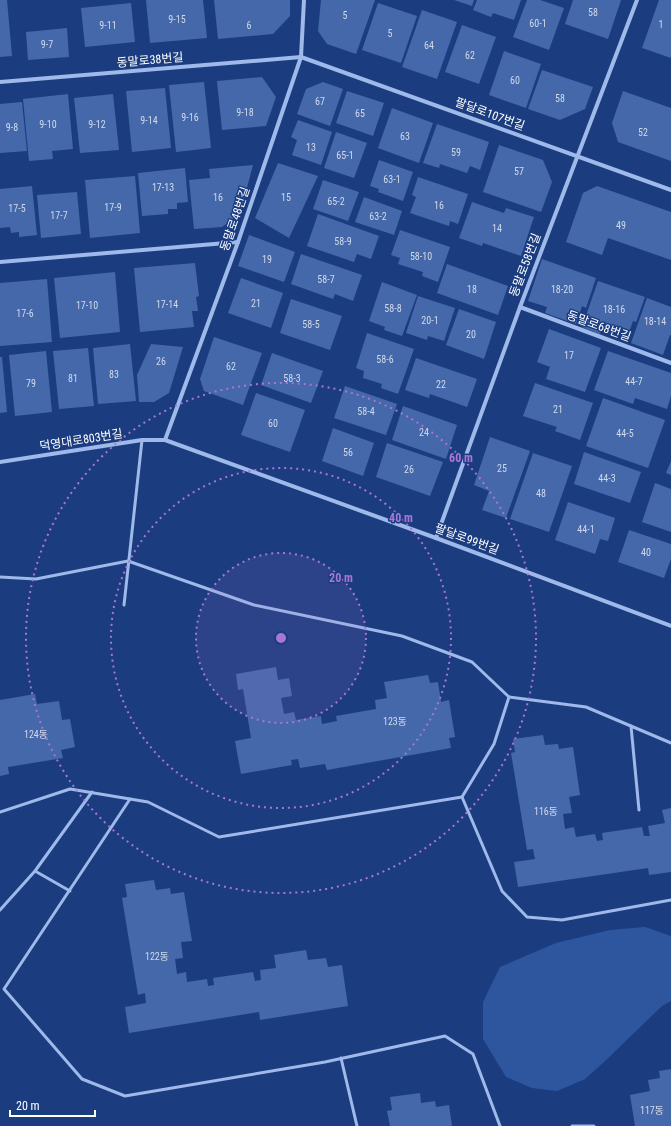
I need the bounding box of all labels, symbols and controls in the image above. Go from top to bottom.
house number: 58 [588,7,598,18]
house number: 5 [343,10,348,21]
house number: 9-15 [168,14,186,25]
house number: 60-1 [529,18,547,29]
house number: 1 [659,19,663,30]
house number: 9-11 [99,20,117,31]
house number: 6 [247,20,252,31]
house number: 5 [388,28,393,39]
house number: 9-7 [41,39,53,50]
house number: 64 [424,40,434,51]
street label: 동말로38번길 [116,50,184,70]
house number: 62 [465,50,475,61]
house number: 60 [510,75,520,86]
house number: 58 [555,93,565,104]
street label: 팔달로107번길 [453,95,527,133]
house number: 67 [315,96,325,107]
house number: 9-18 [236,107,254,118]
house number: 65 [355,108,365,119]
house number: 9-16 [181,112,199,123]
house number: 9-14 [140,115,158,126]
house number: 9-10 [39,119,57,130]
house number: 9-12 [88,119,106,130]
house number: 9-8 [6,122,18,133]
house number: 52 [638,127,648,138]
house number: 63 [400,131,410,142]
house number: 13 [306,142,316,153]
house number: 59 [451,147,461,158]
house number: 65-1 [336,150,354,161]
house number: 57 [514,166,524,177]
house number: 63-1 [383,174,401,185]
house number: 17-13 [152,182,174,193]
street label: 동말로48번길 [217,185,253,253]
house number: 16 [213,192,223,203]
house number: 15 [281,192,291,203]
house number: 65-2 [327,196,345,207]
house number: 16 [434,200,444,211]
house number: 17-9 [104,202,122,213]
house number: 17-5 [8,203,26,214]
house number: 17-7 [50,210,68,221]
house number: 63-2 [369,211,387,222]
house number: 49 [616,220,626,231]
house number: 14 [492,223,502,234]
street label: 동말로58번길 [506,231,544,299]
house number: 58-9 [334,236,352,247]
house number: 58-10 [410,251,432,262]
house number: 19 [262,254,272,265]
house number: 58-7 [317,274,335,285]
house number: 18 [467,284,477,295]
house number: 18-20 [551,284,573,295]
house number: 21 [251,298,261,309]
house number: 17-14 [156,299,178,310]
house number: 17-10 [76,300,98,311]
house number: 58-8 [384,303,402,314]
house number: 18-16 [603,304,625,315]
house number: 17-6 [16,308,34,319]
street label: 동말로68번길 [565,308,633,344]
house number: 20-1 [421,315,439,326]
house number: 18-14 [644,316,666,327]
house number: 58-5 [302,319,320,330]
house number: 20 [466,329,476,340]
house number: 17 [564,350,574,361]
house number: 58-6 [376,354,394,365]
house number: 26 [156,356,166,367]
house number: 62 [226,361,236,372]
house number: 83 [109,369,119,380]
house number: 81 [68,373,78,384]
house number: 58-3 [283,373,301,384]
house number: 44-7 [625,376,643,387]
house number: 79 [26,378,36,389]
house number: 22 [436,379,446,390]
house number: 21 [553,404,563,415]
house number: 58-4 [357,406,375,417]
house number: 60 [268,418,278,429]
street label: 덕영대로803번길 [38,427,124,453]
house number: 24 [419,427,429,438]
house number: 44-5 [616,428,634,439]
house number: 56 [343,447,353,458]
text: 60 m [449,451,473,465]
house number: 25 [497,463,507,474]
house number: 26 [404,464,414,475]
house number: 44-3 [598,473,616,484]
house number: 48 [536,488,546,499]
text: 40 m [389,511,413,525]
street label: 팔달로99번길 [433,521,501,557]
house number: 44-1 [577,524,595,535]
house number: 40 [641,547,651,558]
text: 20 m [329,571,353,585]
centre of rings [274,631,288,645]
house number: 123동 [383,716,407,727]
house number: 124동 [24,729,48,740]
house number: 116동 [534,806,558,817]
house number: 122동 [145,951,169,962]
scale bar [10,1092,95,1118]
text: 20 m [16,1099,40,1113]
house number: 117동 [640,1105,664,1116]

